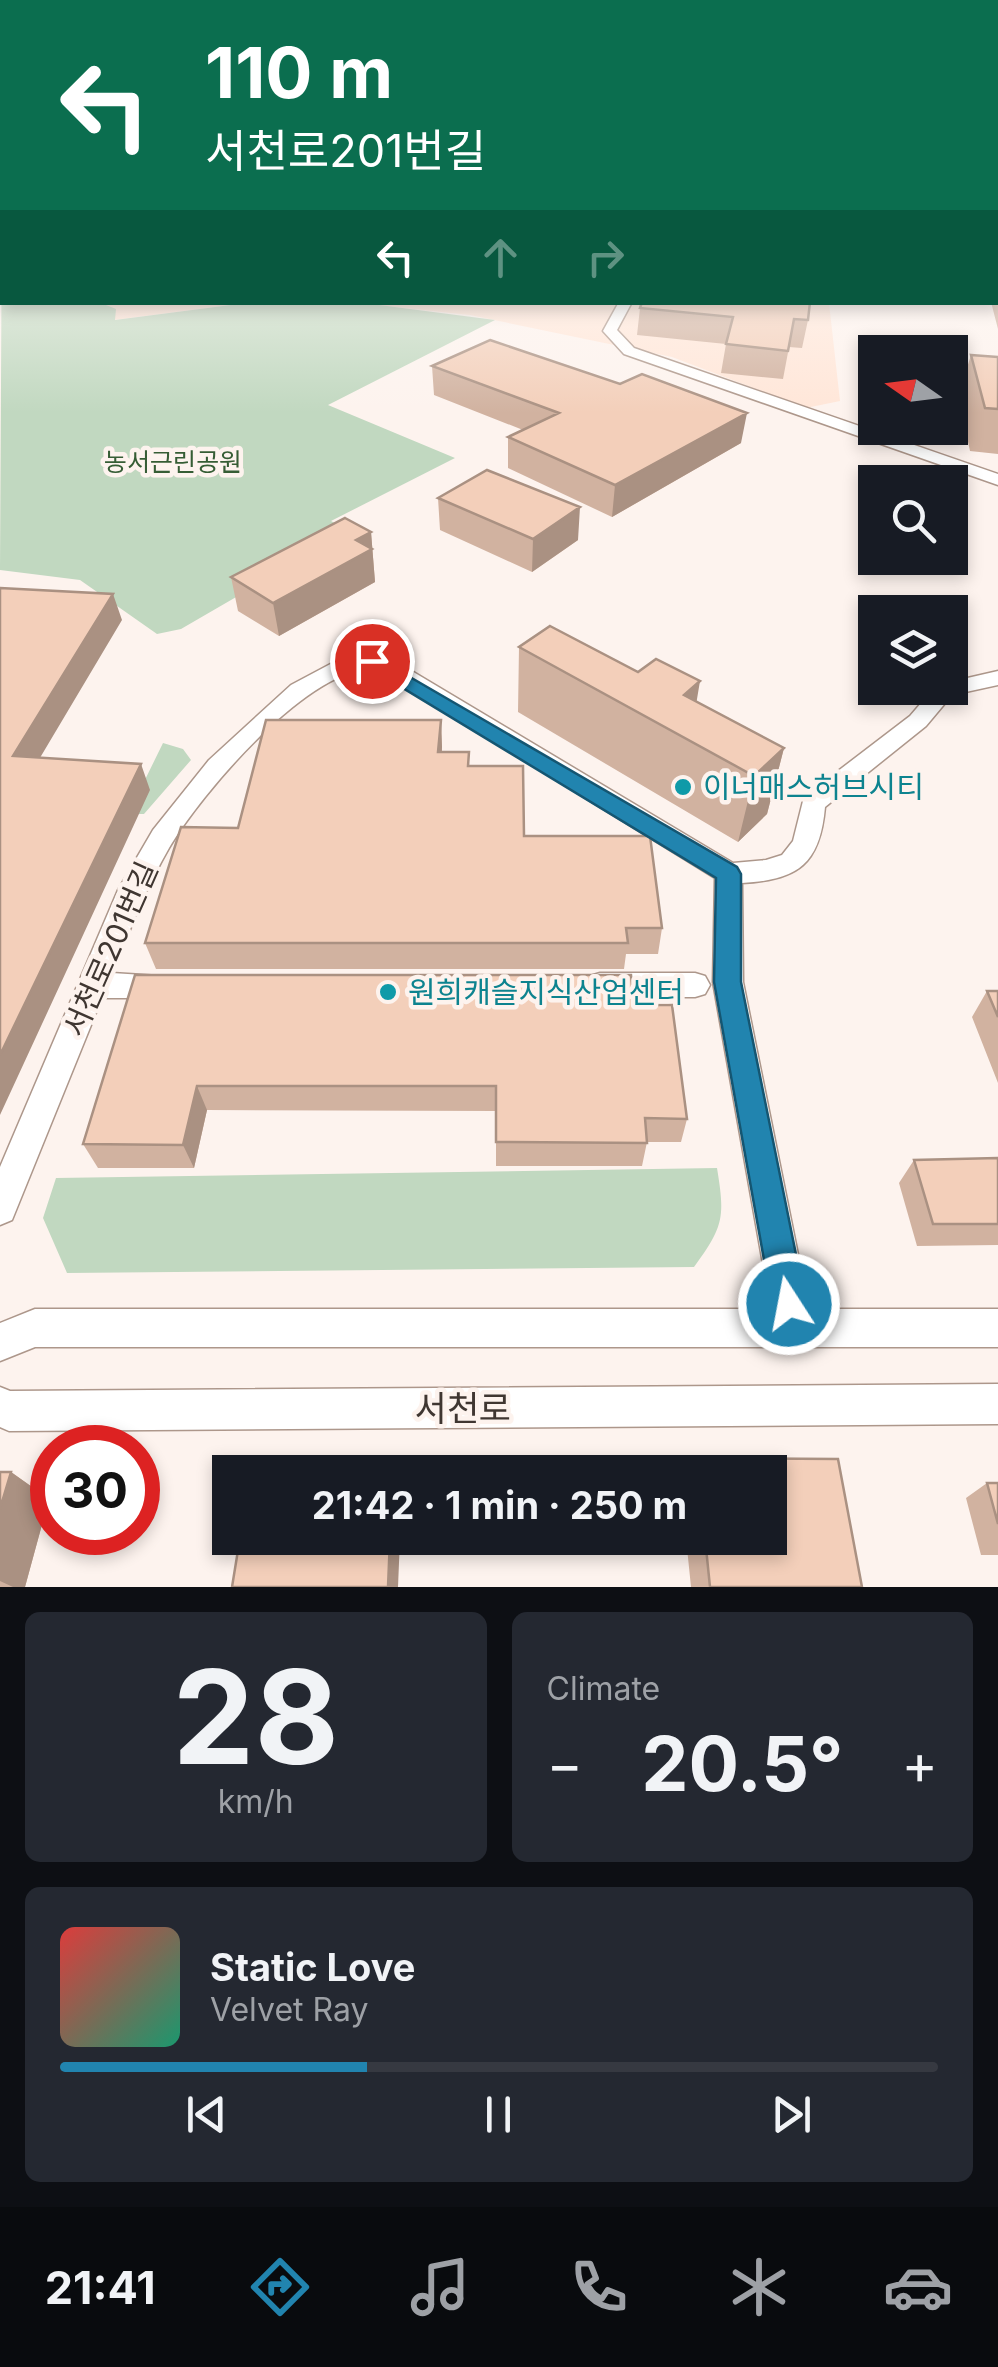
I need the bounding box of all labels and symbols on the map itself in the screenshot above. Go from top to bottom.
north arrow [858,335,968,445]
park label: 농서근린공원 [104,447,242,477]
pin [330,619,415,704]
place label: 이너매스허브시티 [703,769,924,805]
marker: 이너매스허브시티 [672,776,694,798]
street label: 서천로201번길 [55,856,165,1042]
place label: 원희캐슬지식산업센터 [408,974,684,1010]
marker: 원희캐슬지식산업센터 [377,981,399,1003]
position arrow [737,1252,841,1356]
street label: 서천로 [415,1387,511,1429]
speed limit sign: 30 [30,1425,160,1555]

